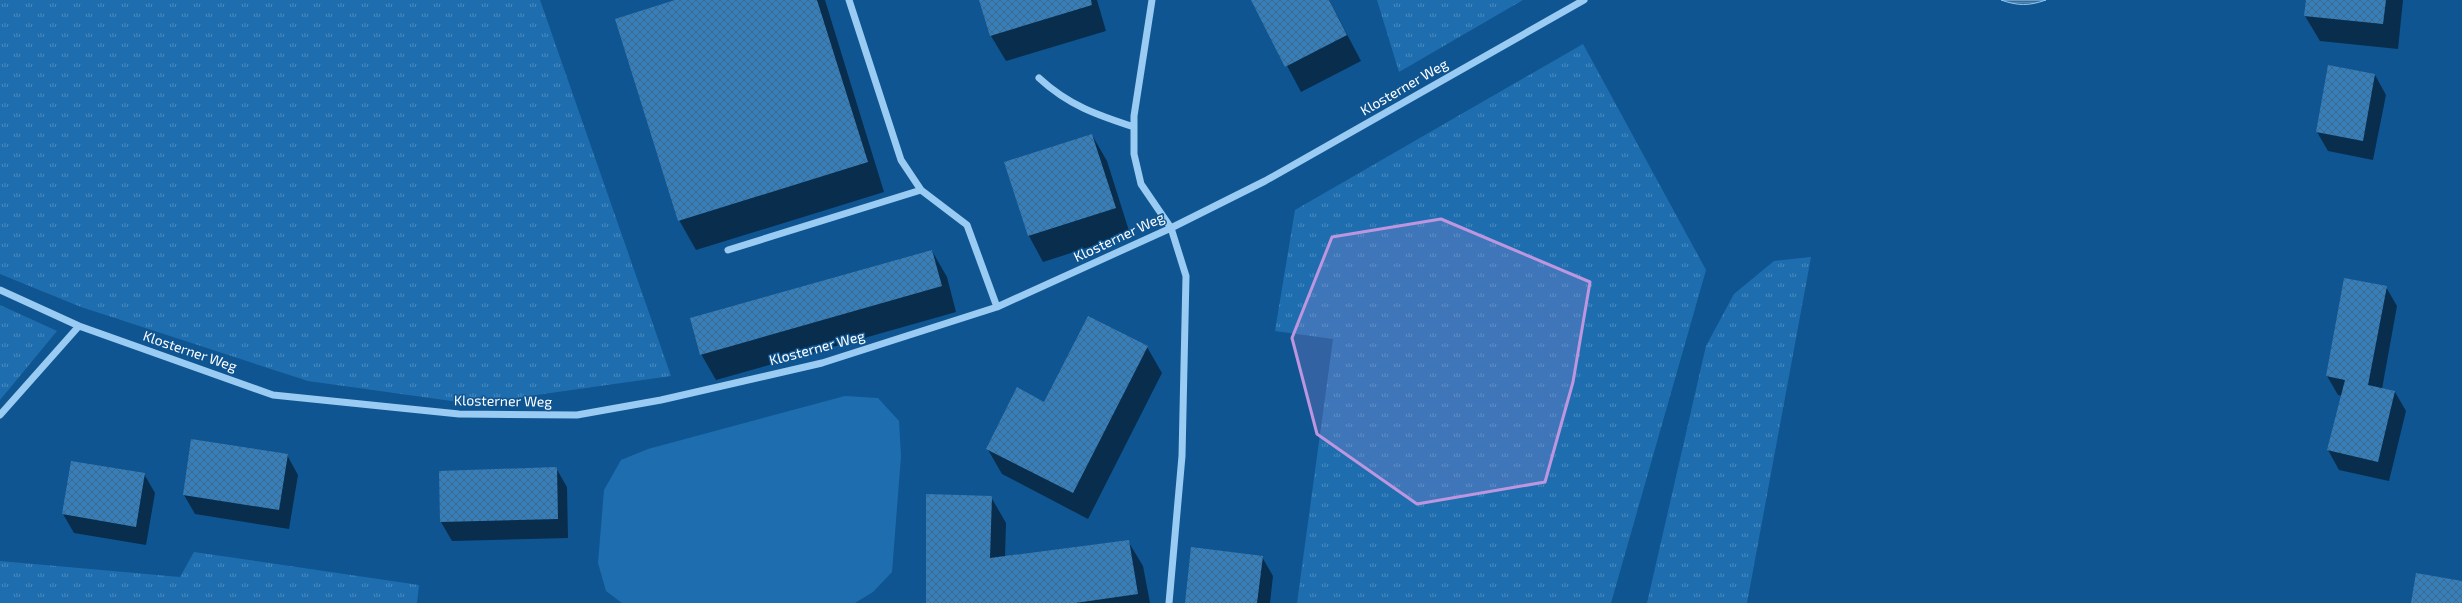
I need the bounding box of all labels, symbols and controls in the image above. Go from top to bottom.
street label: Klosterner Weg [1357,55,1451,118]
street label: Klosterner Weg [1071,208,1167,265]
street label: Klosterner Weg [141,326,240,375]
street label: Klosterner Weg [767,327,867,368]
street label: Klosterner Weg [454,391,552,410]

